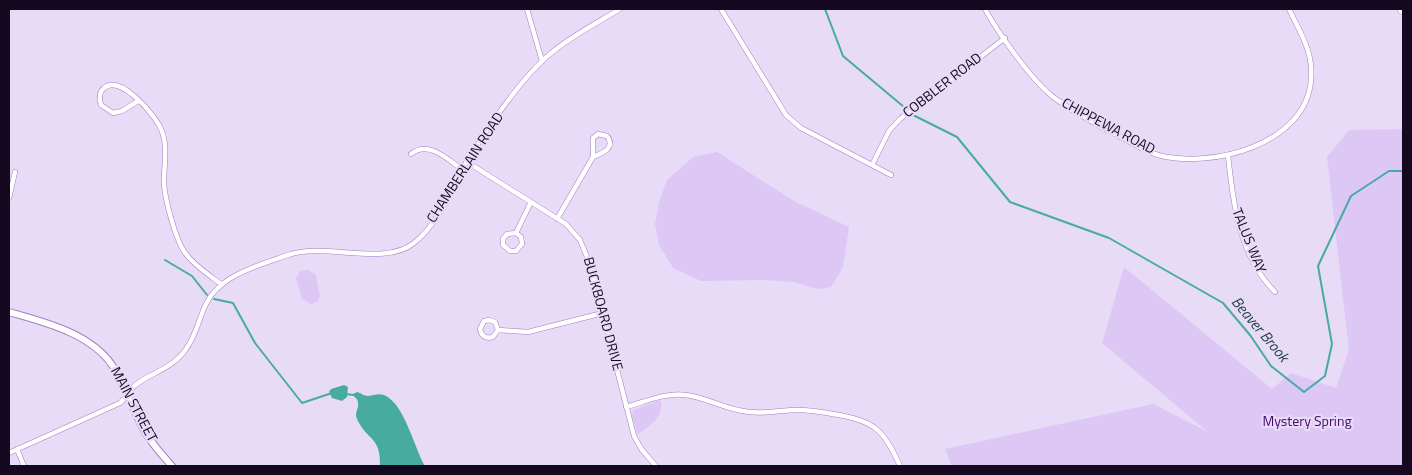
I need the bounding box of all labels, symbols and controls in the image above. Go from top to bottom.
street label: COBBLER ROAD [900,50,986,122]
street label: CHIPPEWA ROAD [1058,95,1158,159]
street label: CHAMBERLAIN ROAD [424,110,508,226]
street label: TALUS WAY [1227,206,1269,276]
street label: BUCKBOARD DRIVE [579,255,625,373]
water label: Beaver Brook [1227,294,1291,366]
street label: MAIN STREET [106,365,160,445]
park label: Mystery Spring [1262,415,1352,431]

